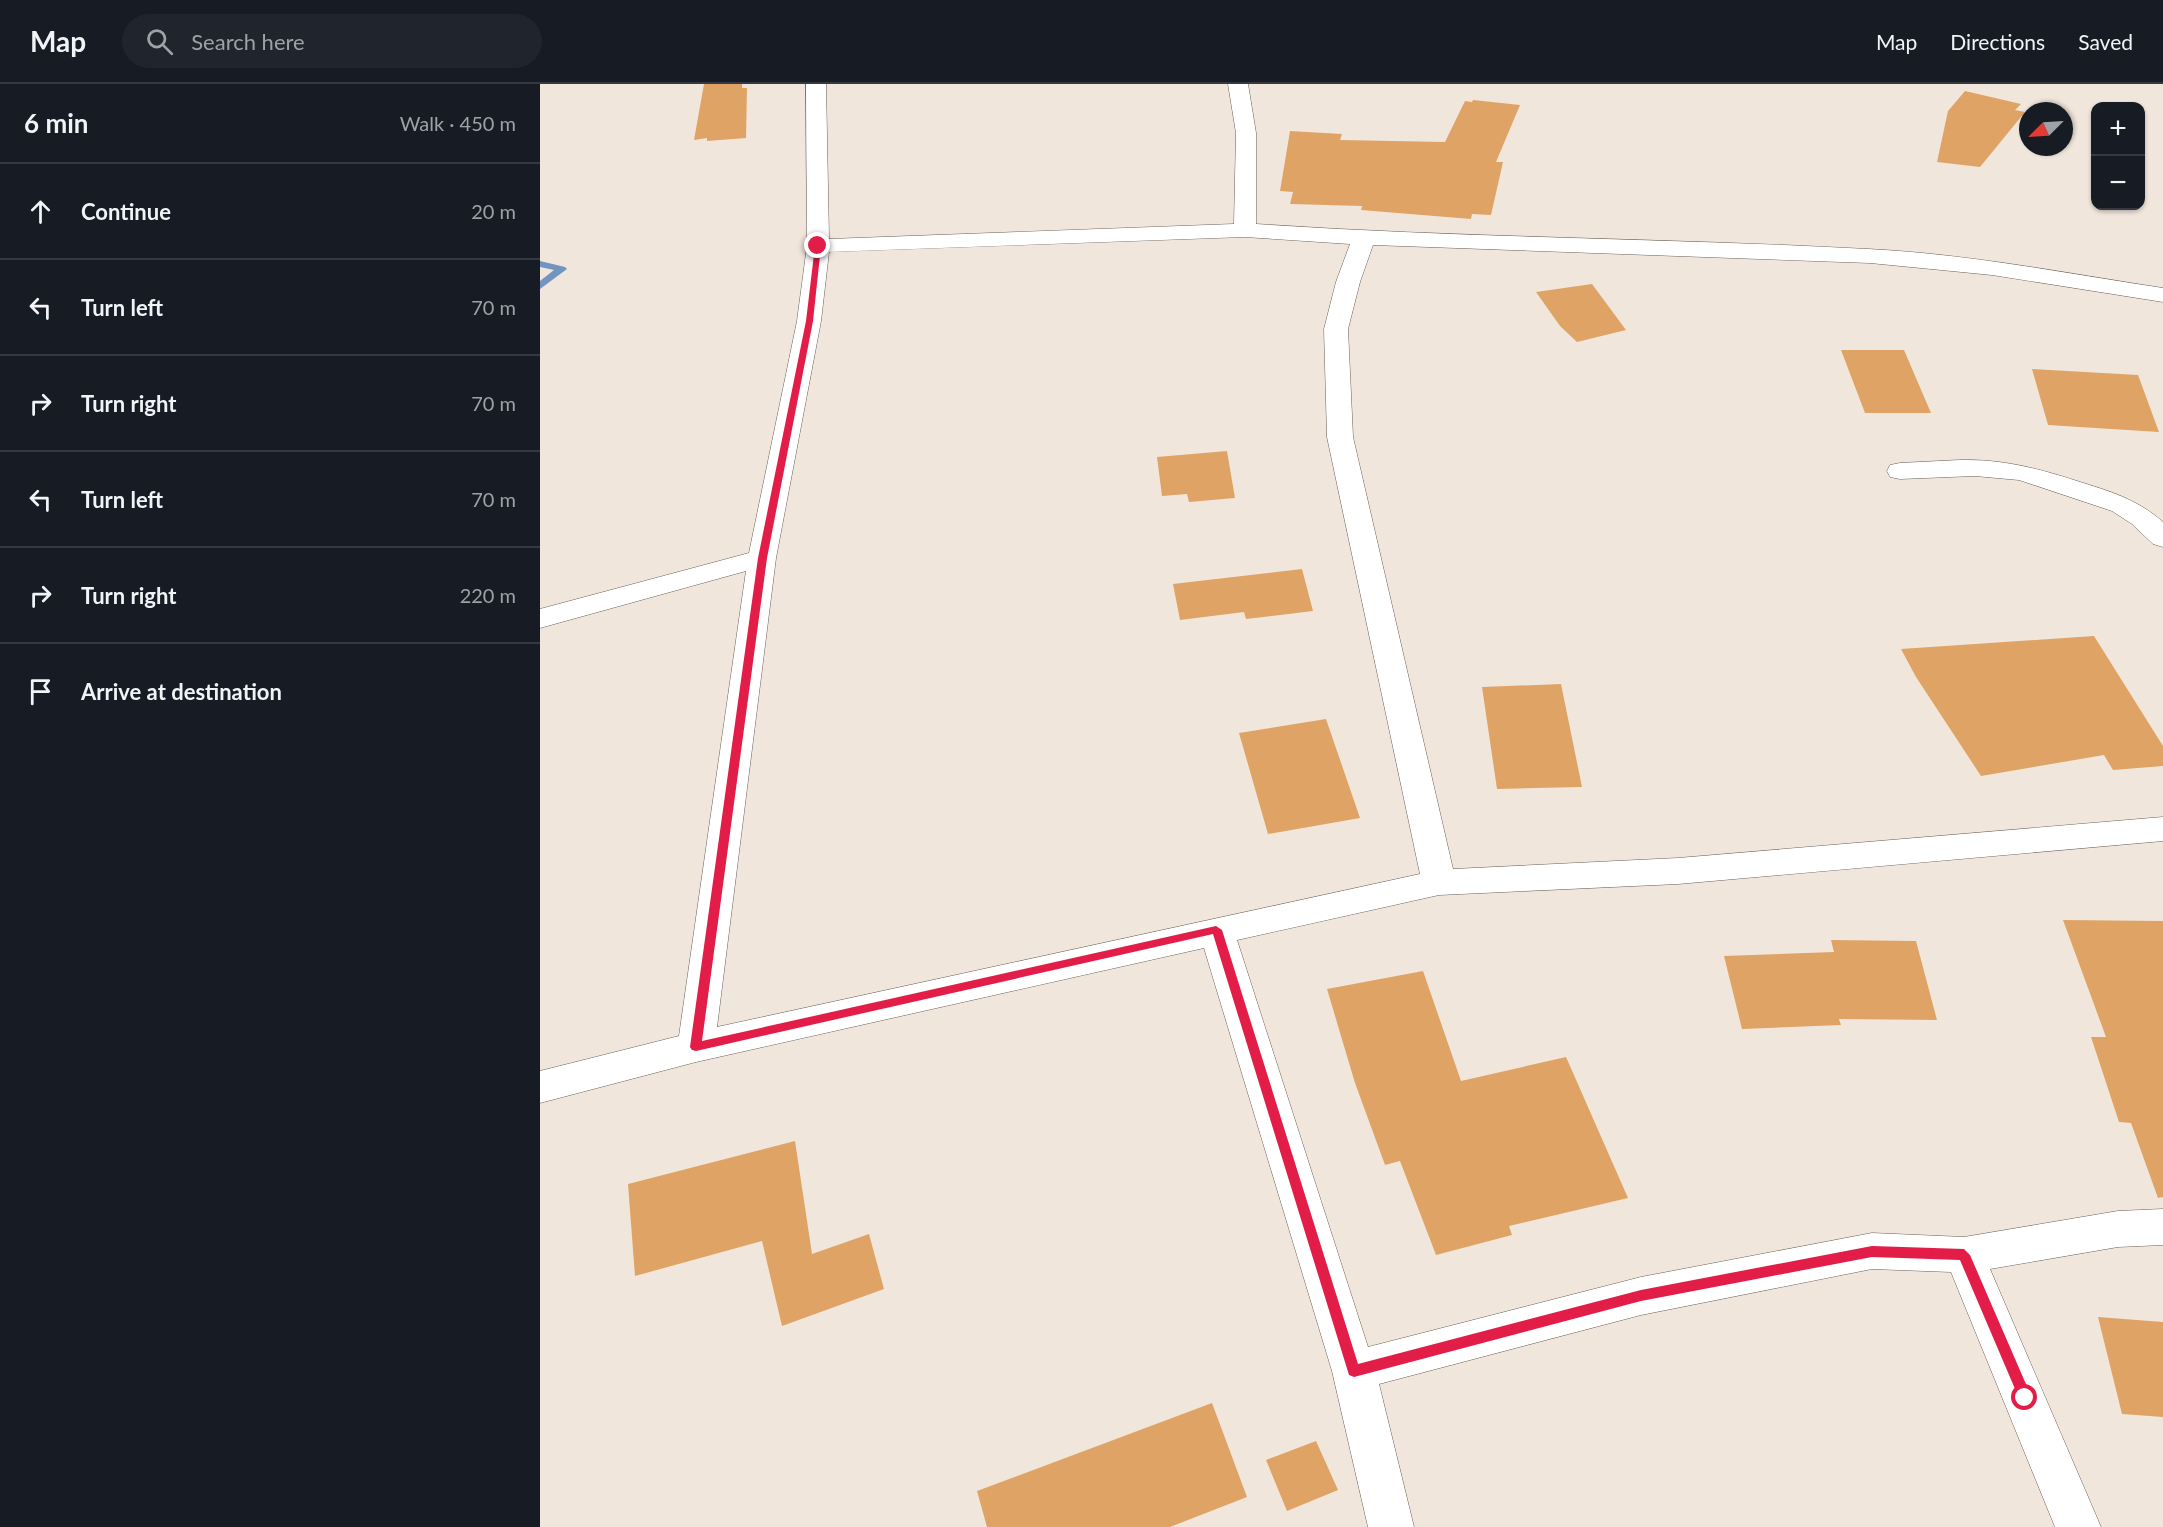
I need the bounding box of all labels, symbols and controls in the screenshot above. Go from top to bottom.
search box [122,14,542,68]
text: Map [30,24,86,58]
icon: search [143,25,176,58]
text: Search here [191,28,305,55]
text: Map [1876,29,1917,54]
text: Directions [1950,29,2045,54]
text: Saved [2078,29,2133,54]
north arrow [2019,102,2073,156]
map controls [2091,102,2145,210]
button: + [2091,102,2145,156]
text: 6 min [24,107,88,139]
text: Walk · 450 m [400,111,516,135]
button: − [2091,156,2145,210]
icon: ahead [24,195,57,228]
text: Continue [81,198,171,225]
text: 20 m [471,199,516,223]
route end [804,232,830,258]
icon: left [24,291,57,324]
text: Turn left [81,294,163,321]
text: 70 m [471,295,516,319]
icon: right [24,387,57,420]
text: Turn right [81,390,176,417]
text: 70 m [471,391,516,415]
icon: left [24,483,57,516]
text: Turn left [81,486,163,513]
text: 70 m [471,487,516,511]
icon: right [24,579,57,612]
text: Turn right [81,582,176,609]
text: 220 m [460,583,516,607]
icon: arrive [24,675,57,708]
text: Arrive at destination [81,678,282,705]
route start [2011,1384,2037,1410]

